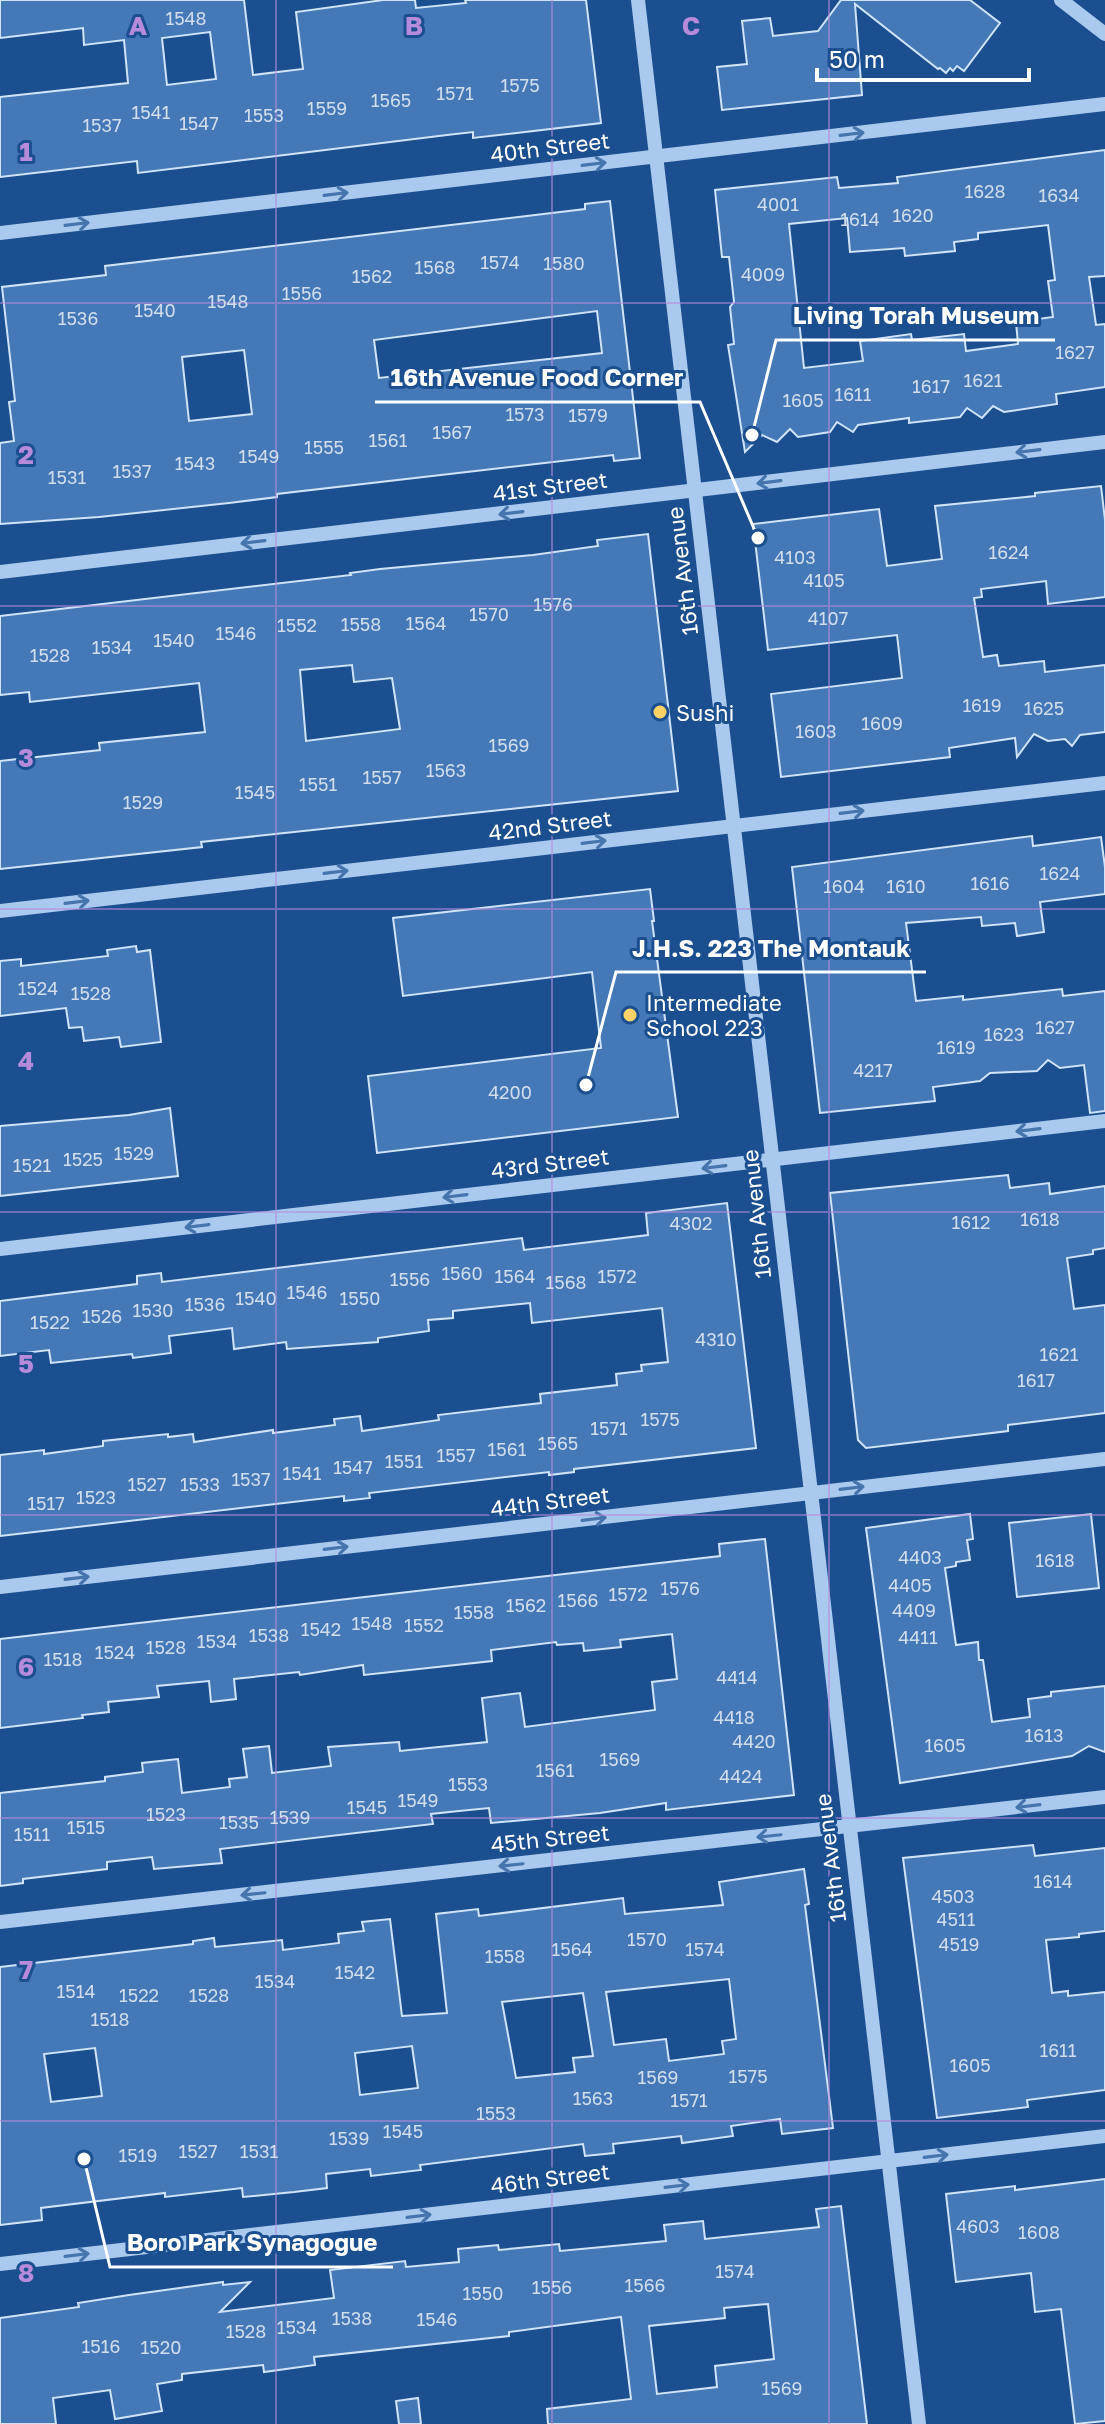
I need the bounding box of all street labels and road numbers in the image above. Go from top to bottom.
street label: 40th Street [489,126,611,168]
street label: 41st Street [491,466,609,506]
street label: 16th Avenue [661,505,703,637]
street label: 42nd Street [487,804,613,846]
street label: 43rd Street [489,1142,611,1184]
street label: 16th Avenue [736,1148,776,1280]
street label: 44th Street [489,1480,611,1522]
street label: 16th Avenue [809,1792,851,1924]
street label: 45th Street [489,1818,611,1858]
street label: 46th Street [489,2157,611,2199]

